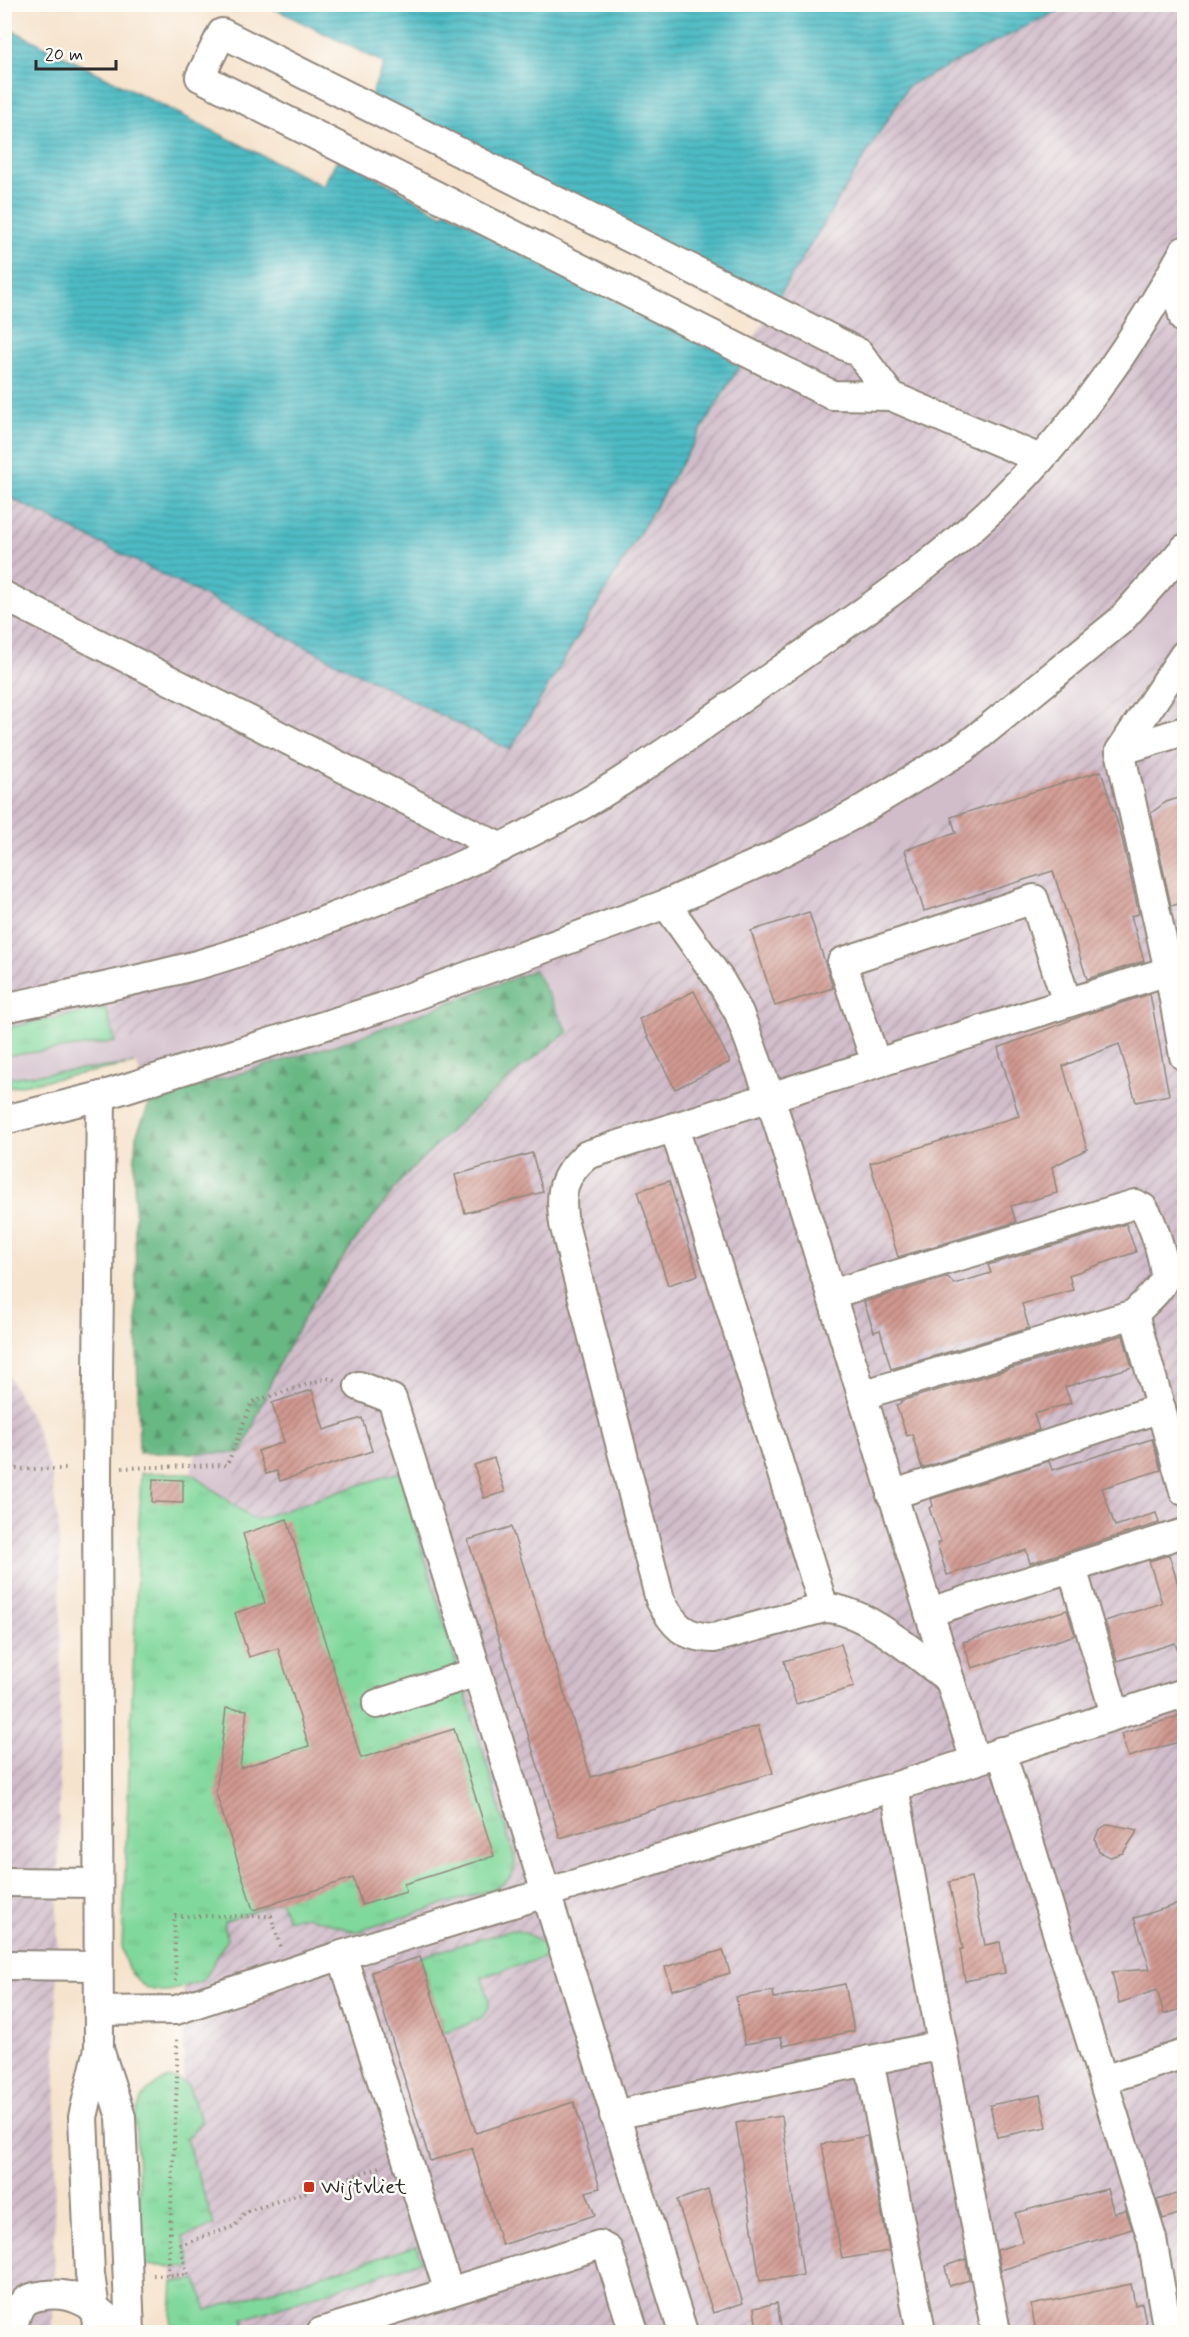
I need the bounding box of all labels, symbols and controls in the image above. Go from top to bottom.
scale bar [36,33,116,71]
text: 20 m [45,43,83,67]
place label: Wijtvliet [321,2173,407,2201]
marker: Wijtvliet [302,2180,316,2194]

